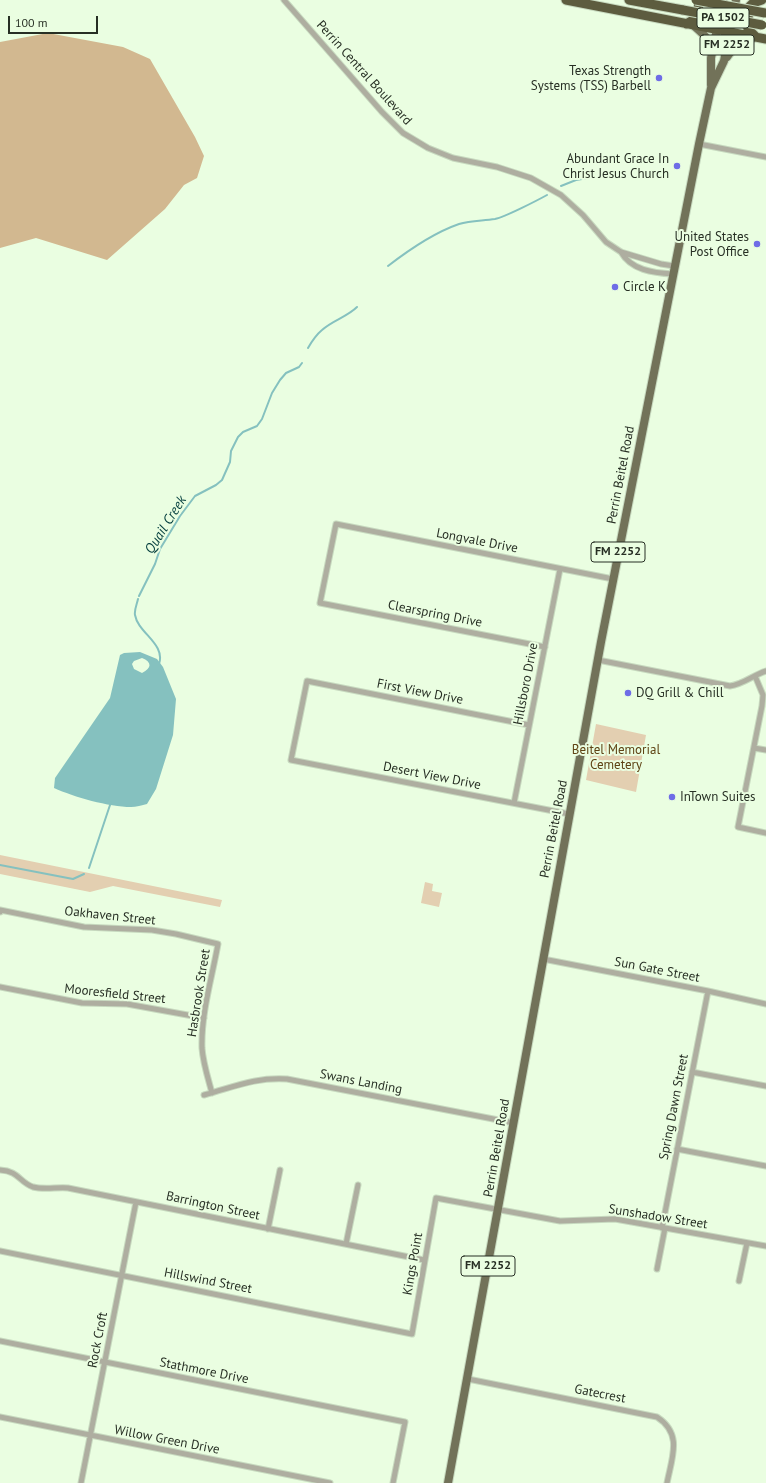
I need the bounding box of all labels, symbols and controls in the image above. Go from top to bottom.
scale bar [10,8,100,34]
road number: PA 1502 [697,8,749,28]
text: 100 m [15,15,48,30]
street label: Perrin Central Boulevard [313,17,415,129]
road number: FM 2252 [700,35,754,55]
place label: Texas Strength Systems (TSS) Barbell [531,63,651,94]
marker: Texas Strength Systems (TSS) Barbell [654,73,664,83]
place label: Abundant Grace In Christ Jesus Church [562,151,669,182]
marker: Abundant Grace In Christ Jesus Church [672,161,682,171]
place label: United States Post Office [674,229,749,260]
marker: United States Post Office [752,239,762,249]
place label: Circle K [623,279,666,295]
marker: Circle K [610,282,620,292]
street label: Perrin Beitel Road [604,425,638,525]
water label: Quail Creek [142,493,190,557]
street label: Longvale Drive [435,525,519,557]
road number: FM 2252 [591,542,645,562]
street label: Clearspring Drive [386,597,484,631]
street label: Hillsboro Drive [510,642,542,726]
street label: First View Drive [376,676,464,708]
place label: DQ Grill & Chill [636,685,723,701]
marker: DQ Grill & Chill [623,688,633,698]
park label: Beitel Memorial Cemetery [572,742,660,773]
street label: Desert View Drive [382,759,482,793]
street label: Perrin Beitel Road [537,779,571,879]
place label: InTown Suites [680,789,755,805]
marker: InTown Suites [667,792,677,802]
street label: Oakhaven Street [64,903,156,929]
street label: Hasbrook Street [184,948,214,1038]
street label: Sun Gate Street [613,954,701,986]
street label: Mooresfield Street [64,981,166,1007]
street label: Spring Dawn Street [656,1053,692,1161]
street label: Swans Landing [319,1066,403,1098]
street label: Perrin Beitel Road [481,1098,513,1198]
street label: Barrington Street [165,1188,261,1224]
street label: Sunshadow Street [607,1201,709,1233]
street label: Kings Point [400,1232,426,1296]
road number: FM 2252 [461,1256,515,1276]
street label: Hillswind Street [163,1265,253,1297]
street label: Rock Croft [85,1311,111,1369]
street label: Stathmore Drive [158,1355,250,1387]
street label: Gatecrest [573,1381,627,1407]
street label: Willow Green Drive [113,1422,221,1458]

